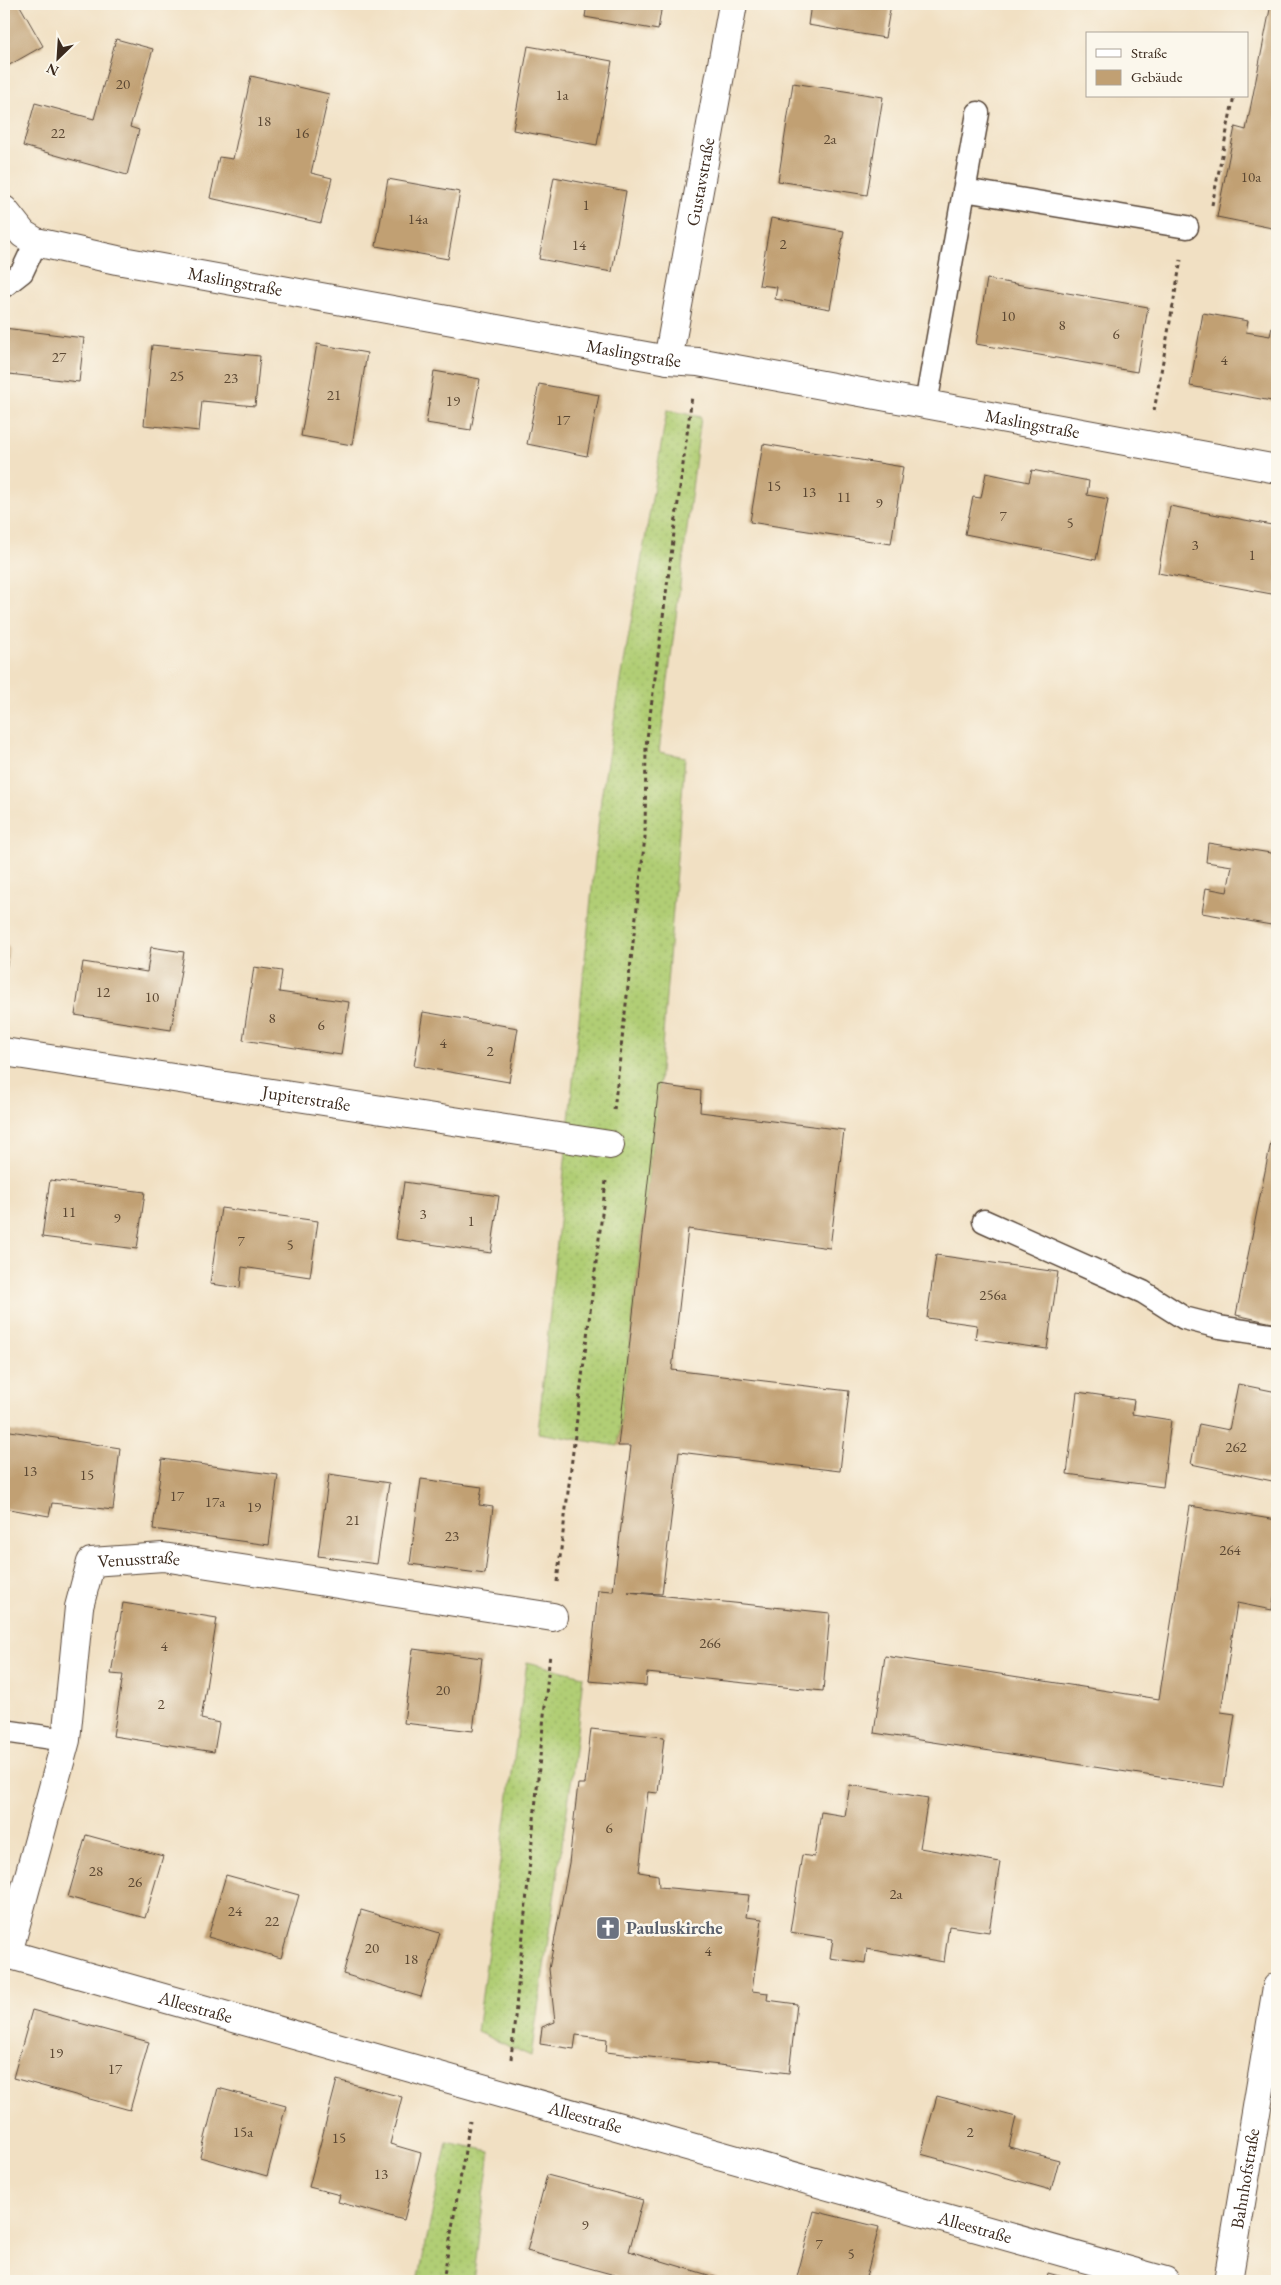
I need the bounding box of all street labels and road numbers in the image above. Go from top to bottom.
street label: Gustavstraße [681,136,719,228]
street label: Maslingstraße [186,261,284,301]
street label: Maslingstraße [585,333,682,372]
street label: Maslingstraße [983,403,1082,443]
street label: Jupiterstraße [259,1080,352,1116]
street label: Venusstraße [97,1545,182,1573]
street label: Alleestraße [155,1985,235,2028]
street label: Alleestraße [545,2095,625,2138]
street label: Bahnhofstraße [1225,2126,1264,2230]
street label: Alleestraße [935,2205,1015,2248]

